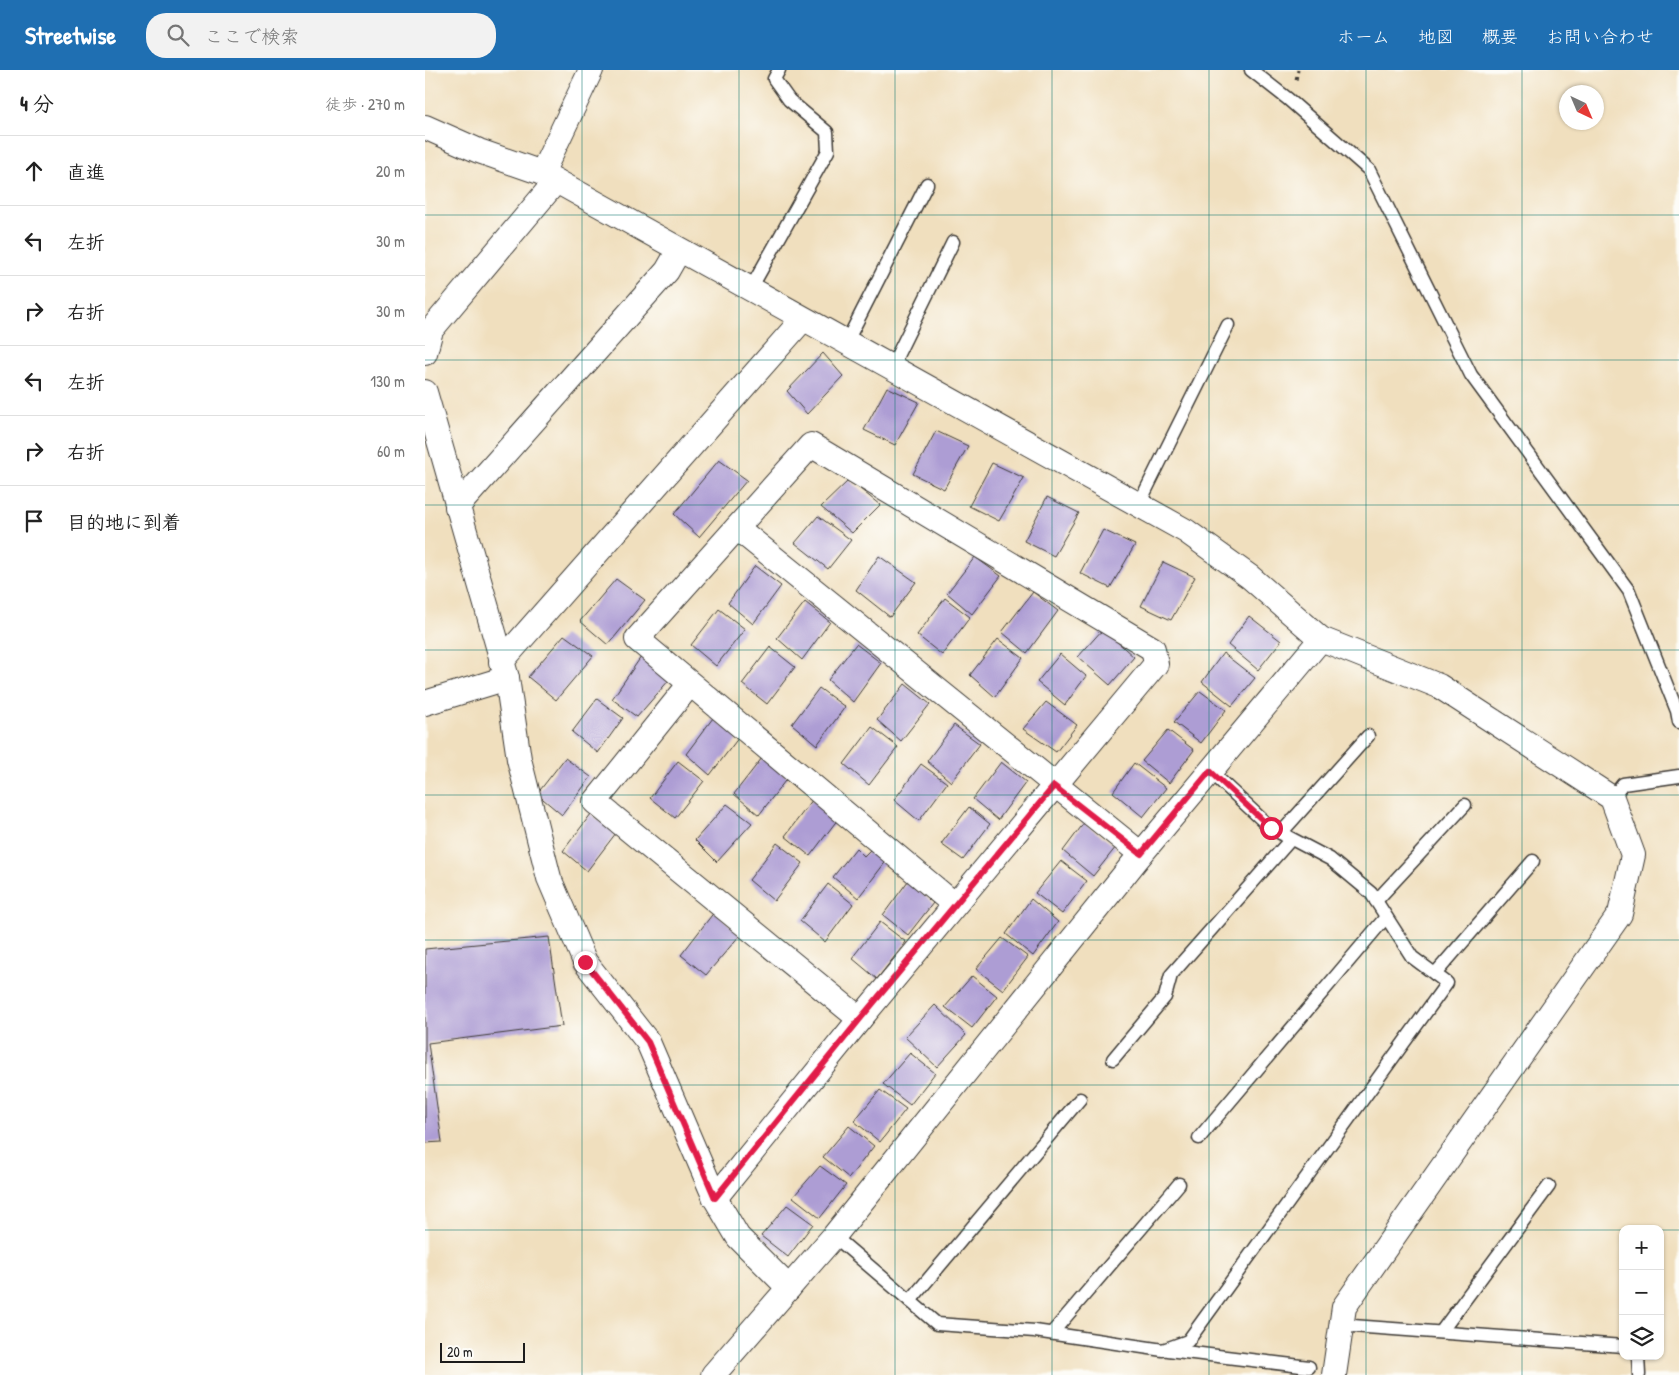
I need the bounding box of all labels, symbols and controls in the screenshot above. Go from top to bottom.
search box [146,13,496,58]
text: Streetwise [25,19,116,51]
icon: search [164,21,192,49]
text: ここで検索 [204,23,299,49]
text: ホーム [1337,24,1390,49]
text: 地図 [1418,24,1454,49]
text: 概要 [1482,24,1518,49]
text: お問い合わせ [1546,24,1654,49]
north arrow [1559,85,1604,130]
text: 4 分 [20,89,54,118]
text: 徒歩 · 270 m [325,93,405,115]
icon: ahead [20,157,48,185]
text: 直進 [67,159,105,185]
text: 20 m [376,160,405,182]
icon: left [20,227,48,255]
text: 左折 [67,229,105,255]
text: 30 m [376,230,405,252]
icon: right [20,297,48,325]
text: 右折 [67,299,105,325]
text: 30 m [376,300,405,322]
icon: left [20,367,48,395]
text: 左折 [67,369,105,395]
text: 130 m [370,370,405,392]
icon: right [20,437,48,465]
text: 右折 [67,439,105,465]
text: 60 m [377,440,405,462]
icon: arrive [20,507,48,535]
text: 目的地に到着 [67,509,181,535]
route start [1260,817,1283,840]
route end [574,951,597,974]
map controls [1619,1225,1664,1360]
button: + [1619,1225,1664,1270]
button: − [1619,1270,1664,1315]
button: layers [1619,1315,1664,1360]
scale bar [440,1340,525,1363]
text: 20 m [447,1342,473,1361]

